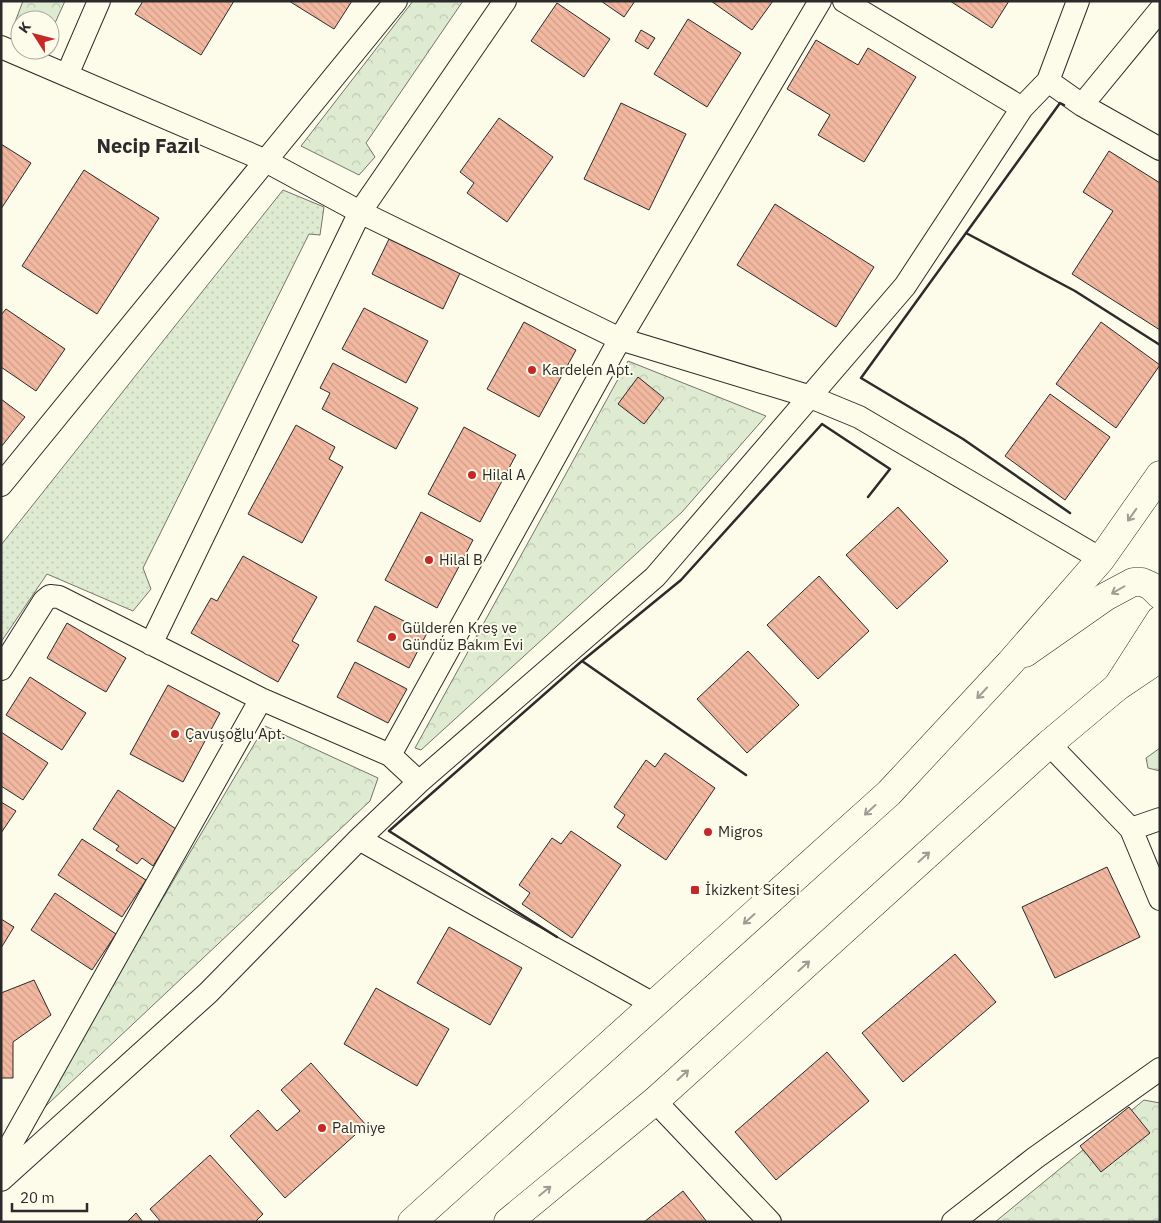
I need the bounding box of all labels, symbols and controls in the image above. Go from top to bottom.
north arrow [10,10,60,60]
text: K [14,18,35,37]
district label: Necip Fazıl [96,132,200,159]
place label: Kardelen Apt. [542,360,634,379]
marker: Kardelen Apt. [526,364,538,376]
place label: Hilal A [482,465,526,484]
marker: Hilal A [466,469,478,481]
one-way arrow [1127,508,1137,522]
place label: Hilal B [439,550,483,569]
marker: Hilal B [423,554,435,566]
one-way arrow [1111,586,1126,596]
place label: Gülderen Kreş ve Gündüz Bakım Evi [402,618,523,654]
marker: Gülderen Kreş ve Gündüz Bakım Evi [386,631,398,643]
one-way arrow [976,686,988,699]
place label: Çavuşoğlu Apt. [185,724,286,743]
marker: Çavuşoğlu Apt. [169,728,181,740]
one-way arrow [863,804,876,816]
place label: Migros [718,822,763,841]
marker: Migros [702,826,714,838]
one-way arrow [918,851,931,863]
place label: İkizkent Sitesi [705,880,800,899]
marker: İkizkent Sitesi [689,884,701,896]
one-way arrow [743,913,756,925]
one-way arrow [797,960,810,972]
one-way arrow [677,1069,690,1081]
place label: Palmiye [332,1118,386,1137]
marker: Palmiye [316,1122,328,1134]
scale bar [12,1180,88,1212]
one-way arrow [539,1185,552,1196]
text: 20 m [20,1188,55,1207]

